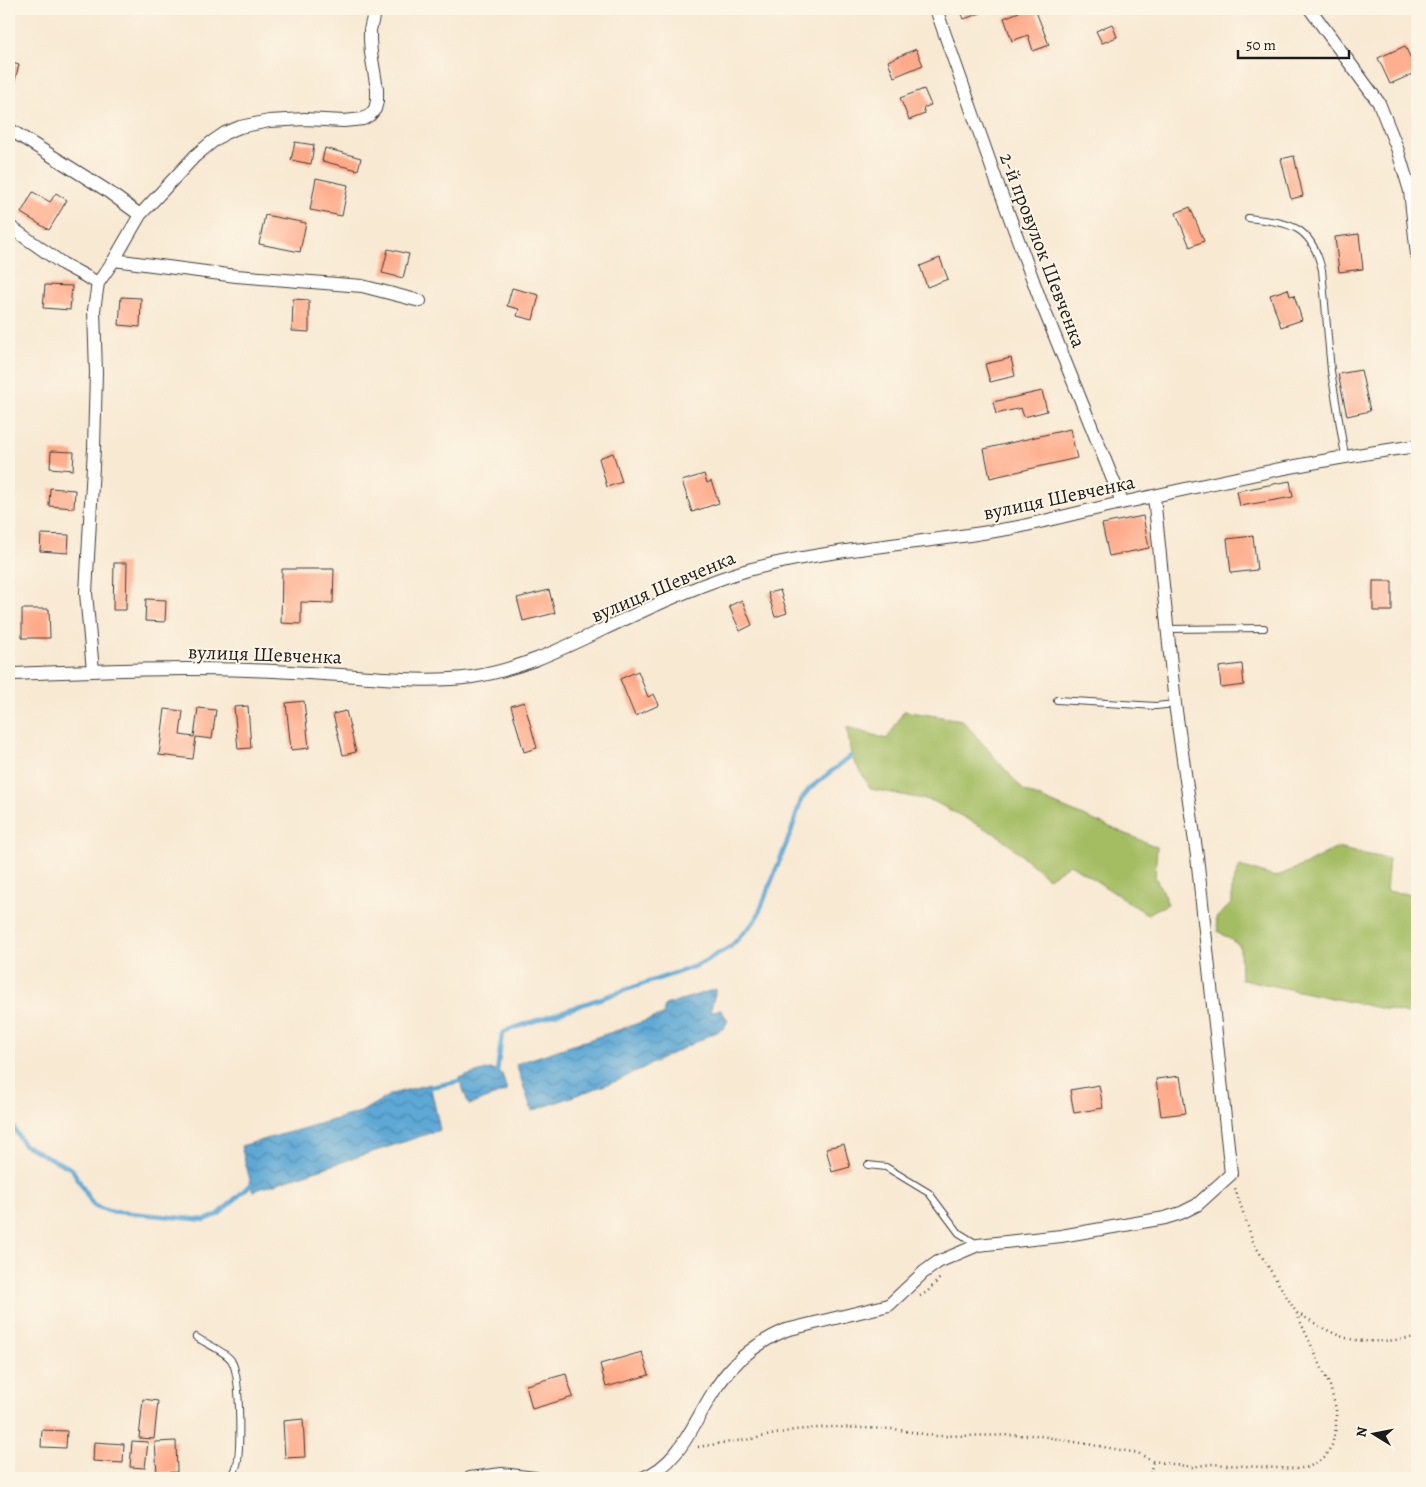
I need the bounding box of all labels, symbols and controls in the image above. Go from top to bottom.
scale bar [1238,28,1350,60]
text: 50 m [1246,35,1276,55]
street label: 2-й провулок Шевченка [993,149,1092,352]
street label: вулиця Шевченка [981,468,1138,527]
street label: вулиця Шевченка [587,544,740,629]
street label: вулиця Шевченка [188,638,343,671]
north arrow [1348,1410,1398,1460]
text: N [1351,1425,1372,1439]

